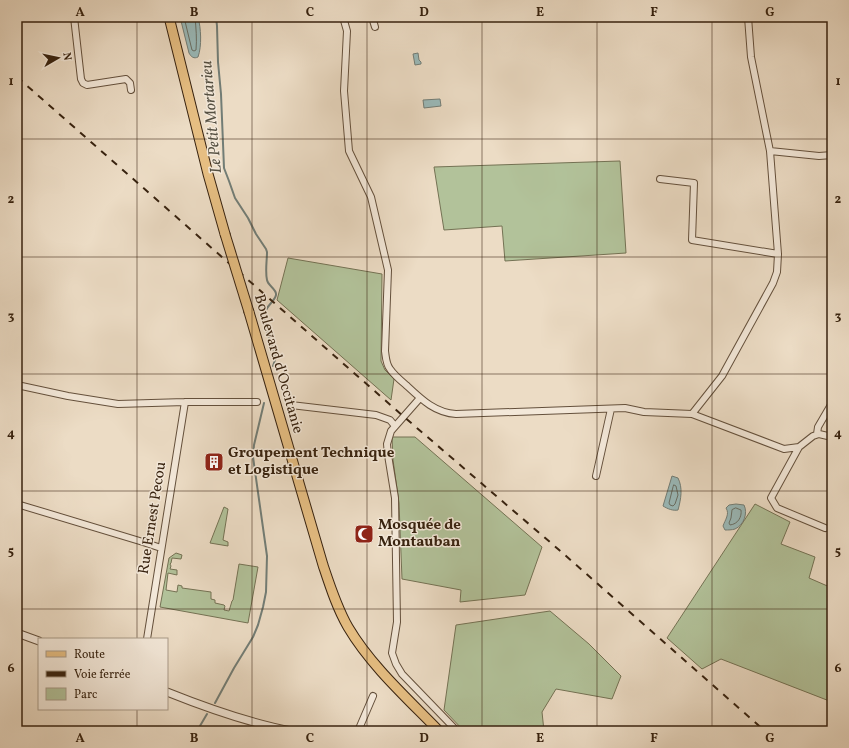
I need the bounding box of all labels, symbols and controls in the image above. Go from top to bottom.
text: A [75,4,85,22]
text: B [190,4,199,22]
text: C [306,4,314,22]
text: D [419,4,429,22]
text: E [536,4,544,22]
text: F [650,4,658,22]
text: G [765,4,775,22]
north arrow [38,38,78,78]
text: N [58,52,74,62]
water label: Le Petit Mortarieu [196,60,228,174]
text: 1 [8,73,14,91]
text: 1 [835,73,841,91]
text: 2 [8,191,15,209]
text: 2 [835,191,842,209]
street label: Boulevard d'Occitanie [248,292,308,436]
text: 3 [8,308,15,326]
text: 3 [835,308,842,326]
text: 4 [7,425,15,443]
text: 4 [834,425,842,443]
place label: Groupement Technique et Logistique [228,443,395,481]
building icon: Groupement Technique et Logistique [203,451,225,473]
street label: Rue Ernest Pecou [134,460,172,576]
place label: Mosquée de Montauban [378,515,461,553]
mosque icon: Mosquée de Montauban [353,523,375,545]
text: 5 [8,543,14,561]
text: 5 [835,543,841,561]
legend [38,638,168,710]
text: Route [74,647,105,663]
text: 6 [7,660,15,678]
text: 6 [834,660,842,678]
text: Voie ferrée [74,667,131,683]
text: Parc [74,687,97,703]
text: A [75,730,85,748]
text: B [190,730,199,748]
text: C [306,730,314,748]
text: D [419,730,429,748]
text: E [536,730,544,748]
text: F [650,730,658,748]
text: G [765,730,775,748]

